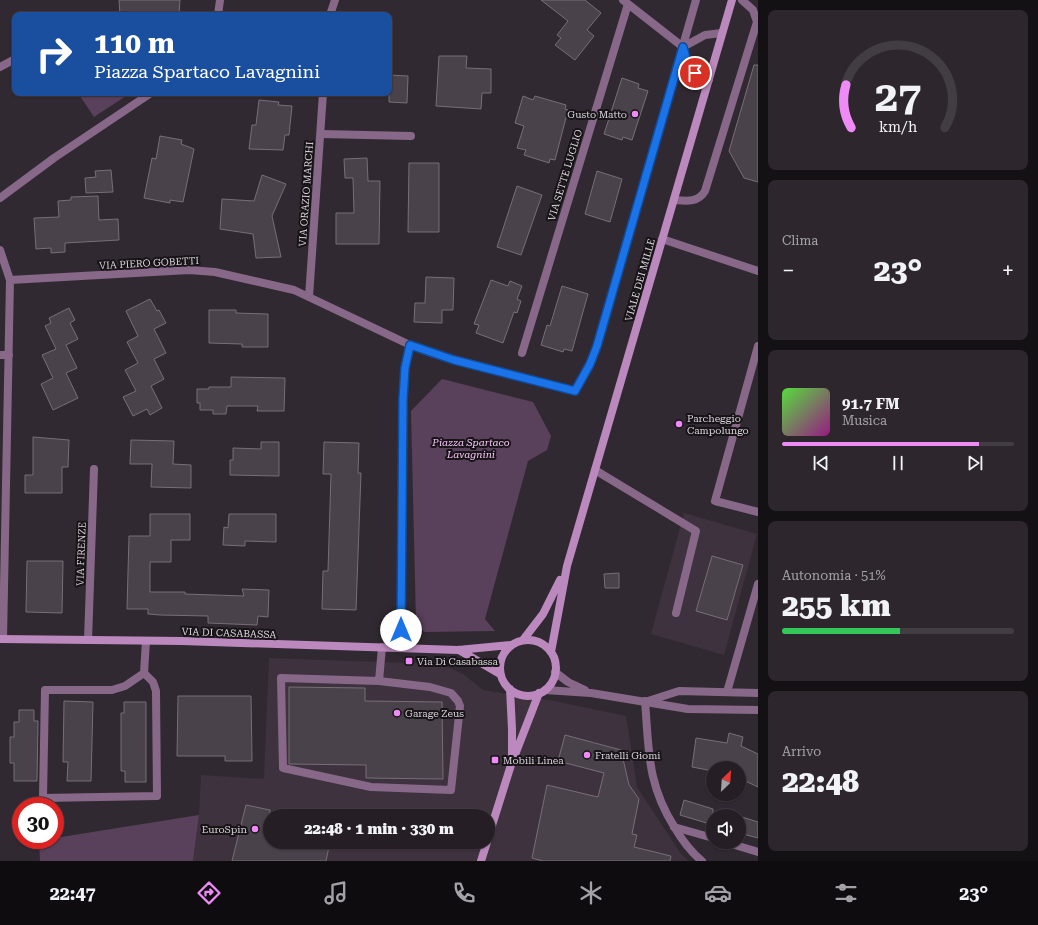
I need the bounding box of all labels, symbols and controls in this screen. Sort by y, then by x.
text: 110 m [94,27,175,60]
icon: right [28,28,80,80]
pin [678,56,712,90]
text: Piazza Spartaco Lavagnini [94,61,320,82]
icon: arrive [684,62,706,84]
text: 27 [875,72,921,121]
place label: Gusto Matto [567,109,627,120]
marker: Gusto Matto [630,109,640,119]
text: km/h [879,119,917,135]
street label: VIA SETTE LUGLIO [546,128,584,222]
street label: VIA ORAZIO MARCHI [297,141,315,247]
text: Clima [782,233,818,248]
street label: VIALE DEI MILLE [623,237,657,323]
text: 23° [874,253,922,288]
street label: VIA PIERO GOBETTI [99,255,200,271]
text: − [782,258,794,283]
text: + [1002,258,1014,283]
text: 91.7 FM [842,395,899,413]
place label: Parcheggio Campolungo [687,413,749,436]
text: Musica [842,413,887,428]
marker: Parcheggio Campolungo [674,419,684,429]
park label: Piazza Spartaco Lavagnini [431,437,510,460]
icon: previous [810,452,832,474]
icon: pause [887,452,909,474]
icon: next [964,452,986,474]
street label: VIA FIRENZE [74,522,88,586]
text: Autonomia · 51% [782,568,886,583]
text: 255 km [782,588,891,623]
position arrow [380,609,422,651]
street label: VIA DI CASABASSA [181,626,277,640]
marker: Via Di Casabassa [404,656,414,666]
place label: Via Di Casabassa [417,656,498,667]
marker: Garage Zeus [392,708,402,718]
place label: Garage Zeus [405,708,464,719]
text: Arrivo [782,744,821,759]
marker: Fratelli Giomi [582,750,592,760]
place label: Fratelli Giomi [595,750,661,761]
marker: Mobili Linea [490,755,500,765]
place label: Mobili Linea [503,755,564,766]
north arrow [706,761,746,801]
map controls [706,761,746,849]
text: 22:48 [782,764,859,799]
speed limit sign: 30 [12,797,64,849]
button: sound [706,809,746,849]
text: 22:48 · 1 min · 330 m [304,820,454,838]
place label: EuroSpin [202,824,248,835]
marker: EuroSpin [250,824,260,834]
icon: directions [195,879,223,907]
icon: music [322,879,350,907]
icon: phone [450,879,478,907]
icon: climate [577,879,605,907]
icon: car [704,879,732,907]
icon: filters [832,879,860,907]
text: 22:47 [50,883,96,904]
text: 23° [959,883,988,904]

